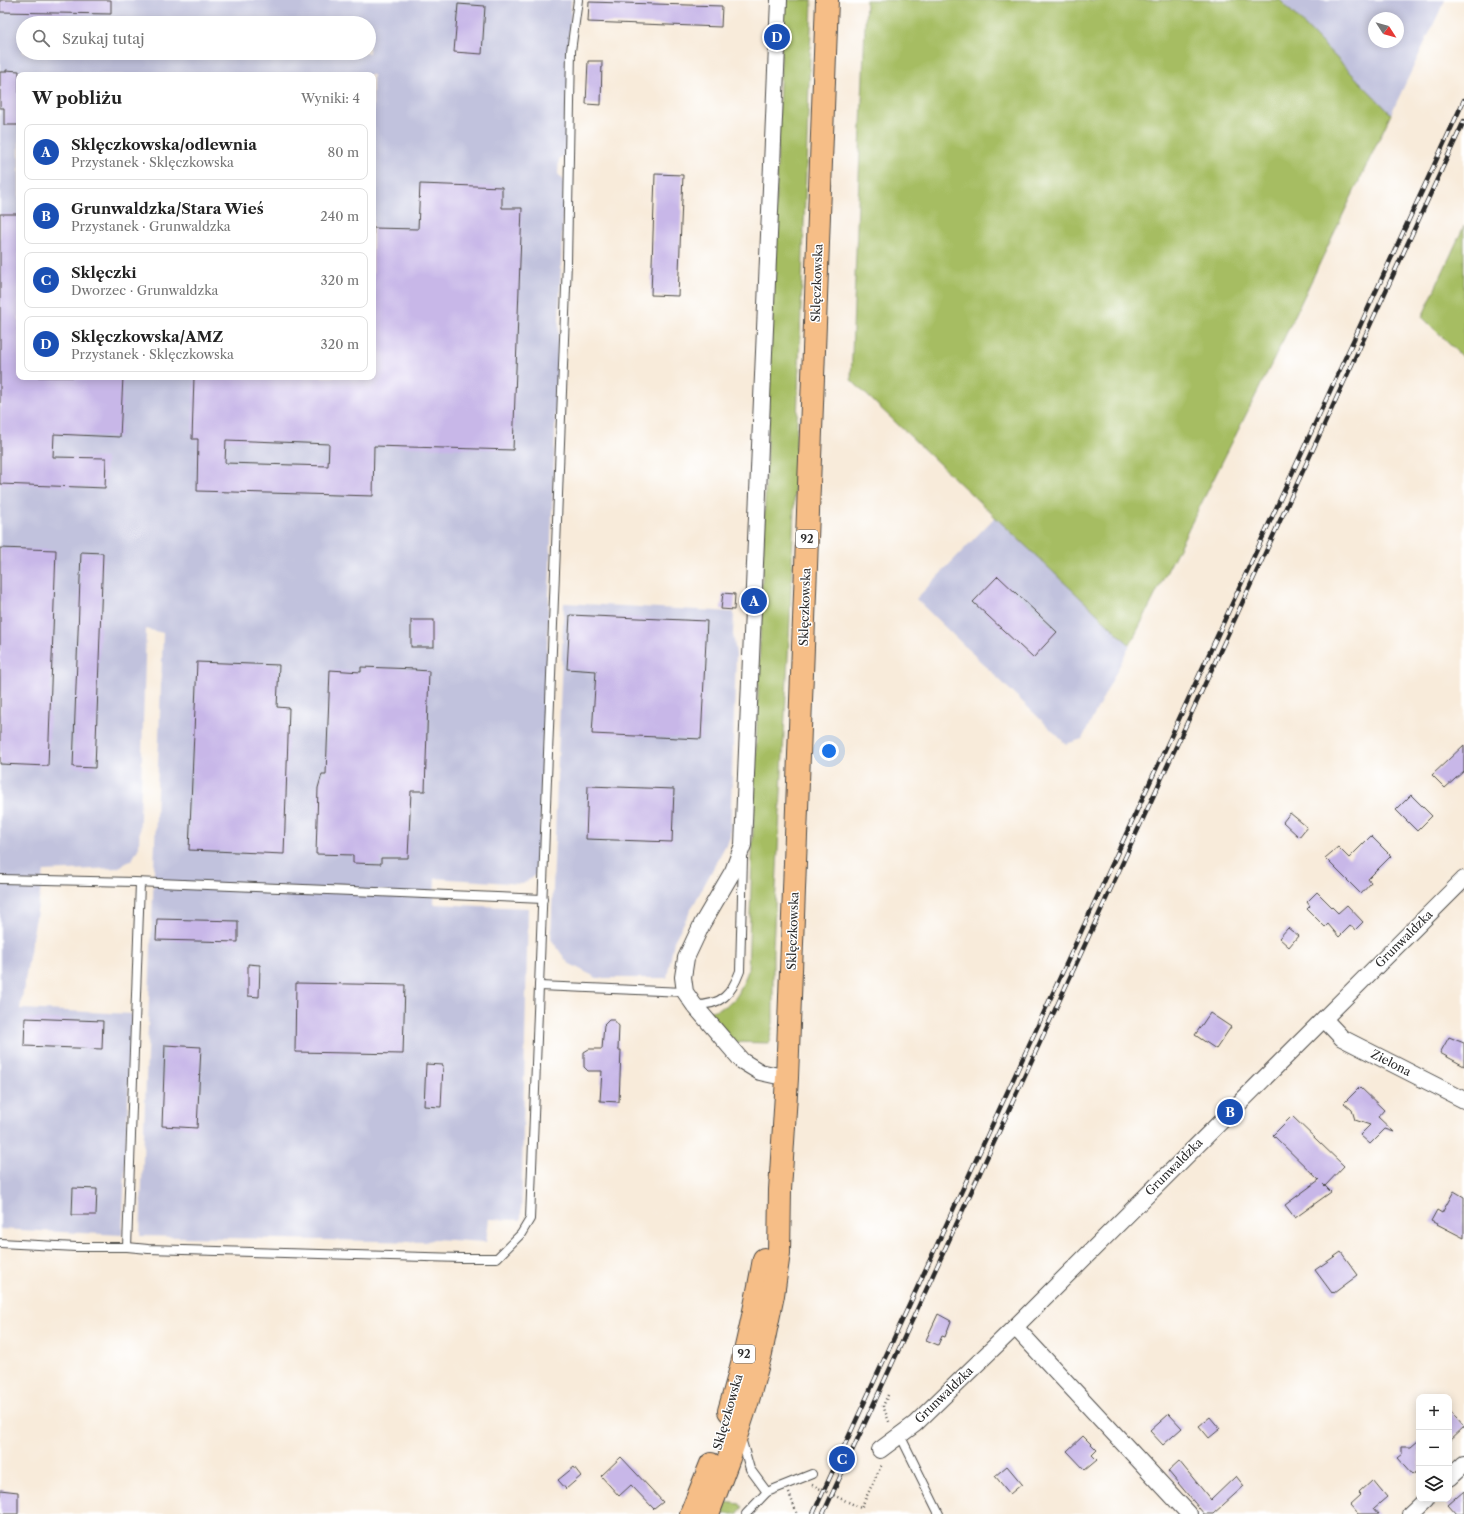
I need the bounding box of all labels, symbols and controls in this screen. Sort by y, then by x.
north arrow [1368,12,1404,48]
search box [16,16,376,60]
pin: D [764,22,790,52]
icon: search [30,27,52,49]
text: Szukaj tutaj [62,29,144,48]
text: W pobliżu [32,88,122,108]
text: Wyniki: 4 [301,90,360,106]
text: Sklęczkowska/odlewnia [71,135,257,154]
text: A [41,144,51,160]
text: 80 m [327,144,359,160]
text: Przystanek · Sklęczkowska [71,154,234,170]
text: Grunwaldzka/Stara Wieś [71,199,264,218]
text: B [41,208,51,224]
text: 240 m [320,208,359,224]
text: Przystanek · Grunwaldzka [71,218,231,234]
street label: Sklęczkowska [808,243,825,322]
text: Sklęczki [71,263,137,282]
text: C [41,272,51,288]
text: 320 m [321,272,359,288]
text: Dworzec · Grunwaldzka [71,282,218,298]
text: Sklęczkowska/AMZ [71,327,223,346]
text: D [40,336,52,352]
text: 320 m [321,336,359,352]
text: Przystanek · Sklęczkowska [71,346,234,362]
road number: 92 [796,530,818,548]
street label: Sklęczkowska [796,567,813,646]
pin: A [741,586,767,616]
your location [819,741,839,761]
street label: Sklęczkowska [784,891,801,970]
street label: Grunwaldzka [1372,906,1436,971]
street label: Zielona [1369,1046,1414,1079]
pin: B [1217,1097,1243,1127]
street label: Grunwaldzka [1142,1134,1206,1199]
road number: 92 [733,1345,755,1363]
street label: Grunwaldzka [911,1363,976,1426]
street label: Sklęczkowska [710,1372,746,1452]
map controls [1416,1394,1452,1502]
button: + [1416,1394,1452,1430]
button: − [1416,1430,1452,1466]
pin: C [829,1444,855,1474]
button: layers [1416,1466,1452,1502]

